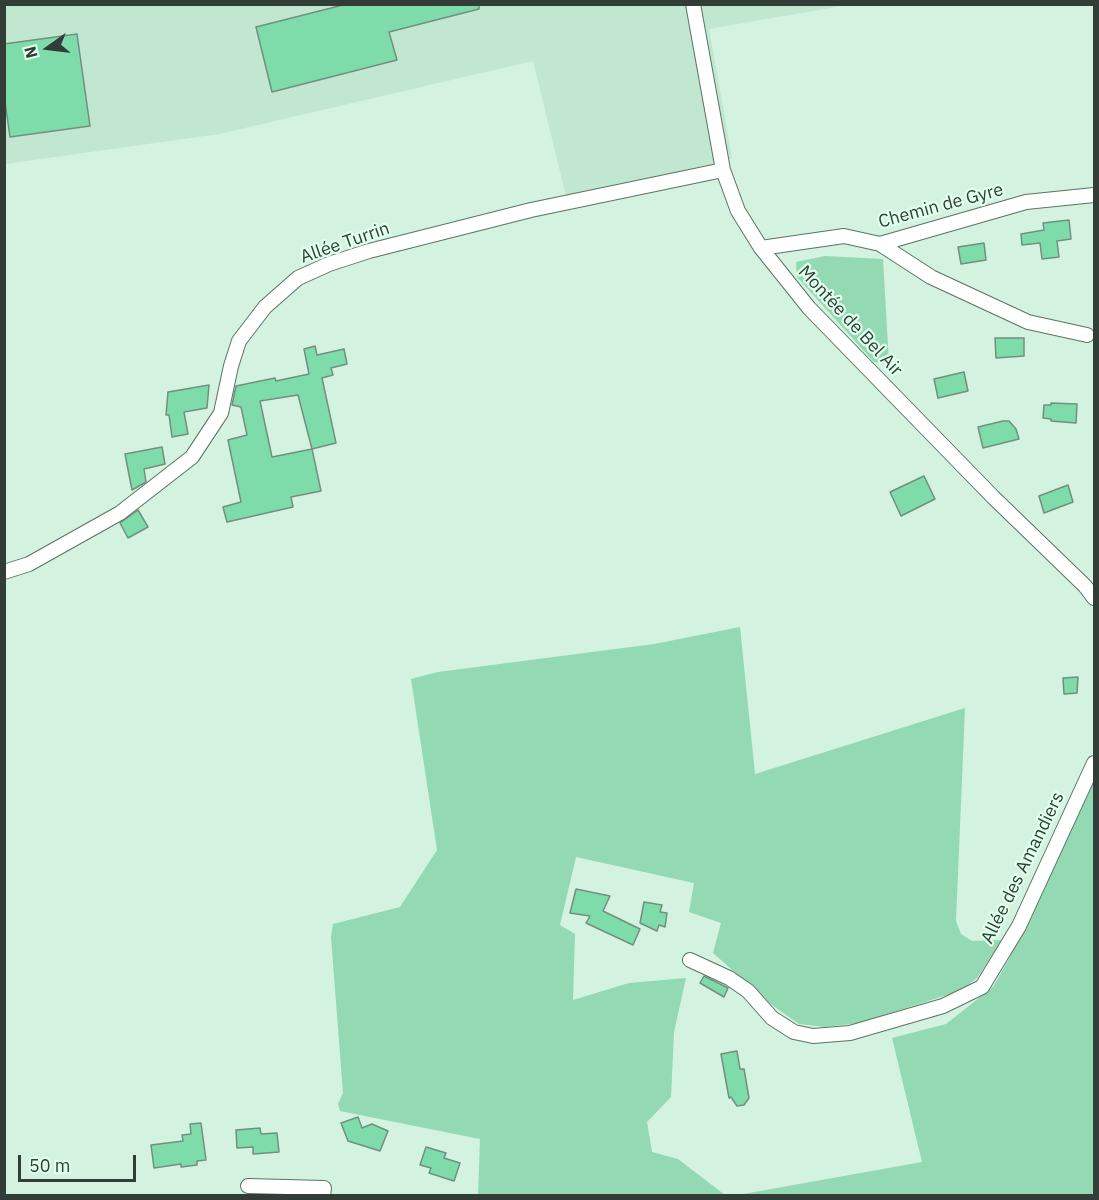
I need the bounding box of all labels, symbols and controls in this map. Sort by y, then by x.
north arrow [18,18,78,78]
text: N [19,44,42,60]
street label: Chemin de Gyre [876,179,1006,233]
street label: Allée Turrin [298,218,392,268]
street label: Montée de Bel Air [793,261,907,381]
street label: Allée des Amandiers [977,789,1069,947]
scale bar [21,1143,140,1181]
text: 50 m [29,1154,71,1177]

